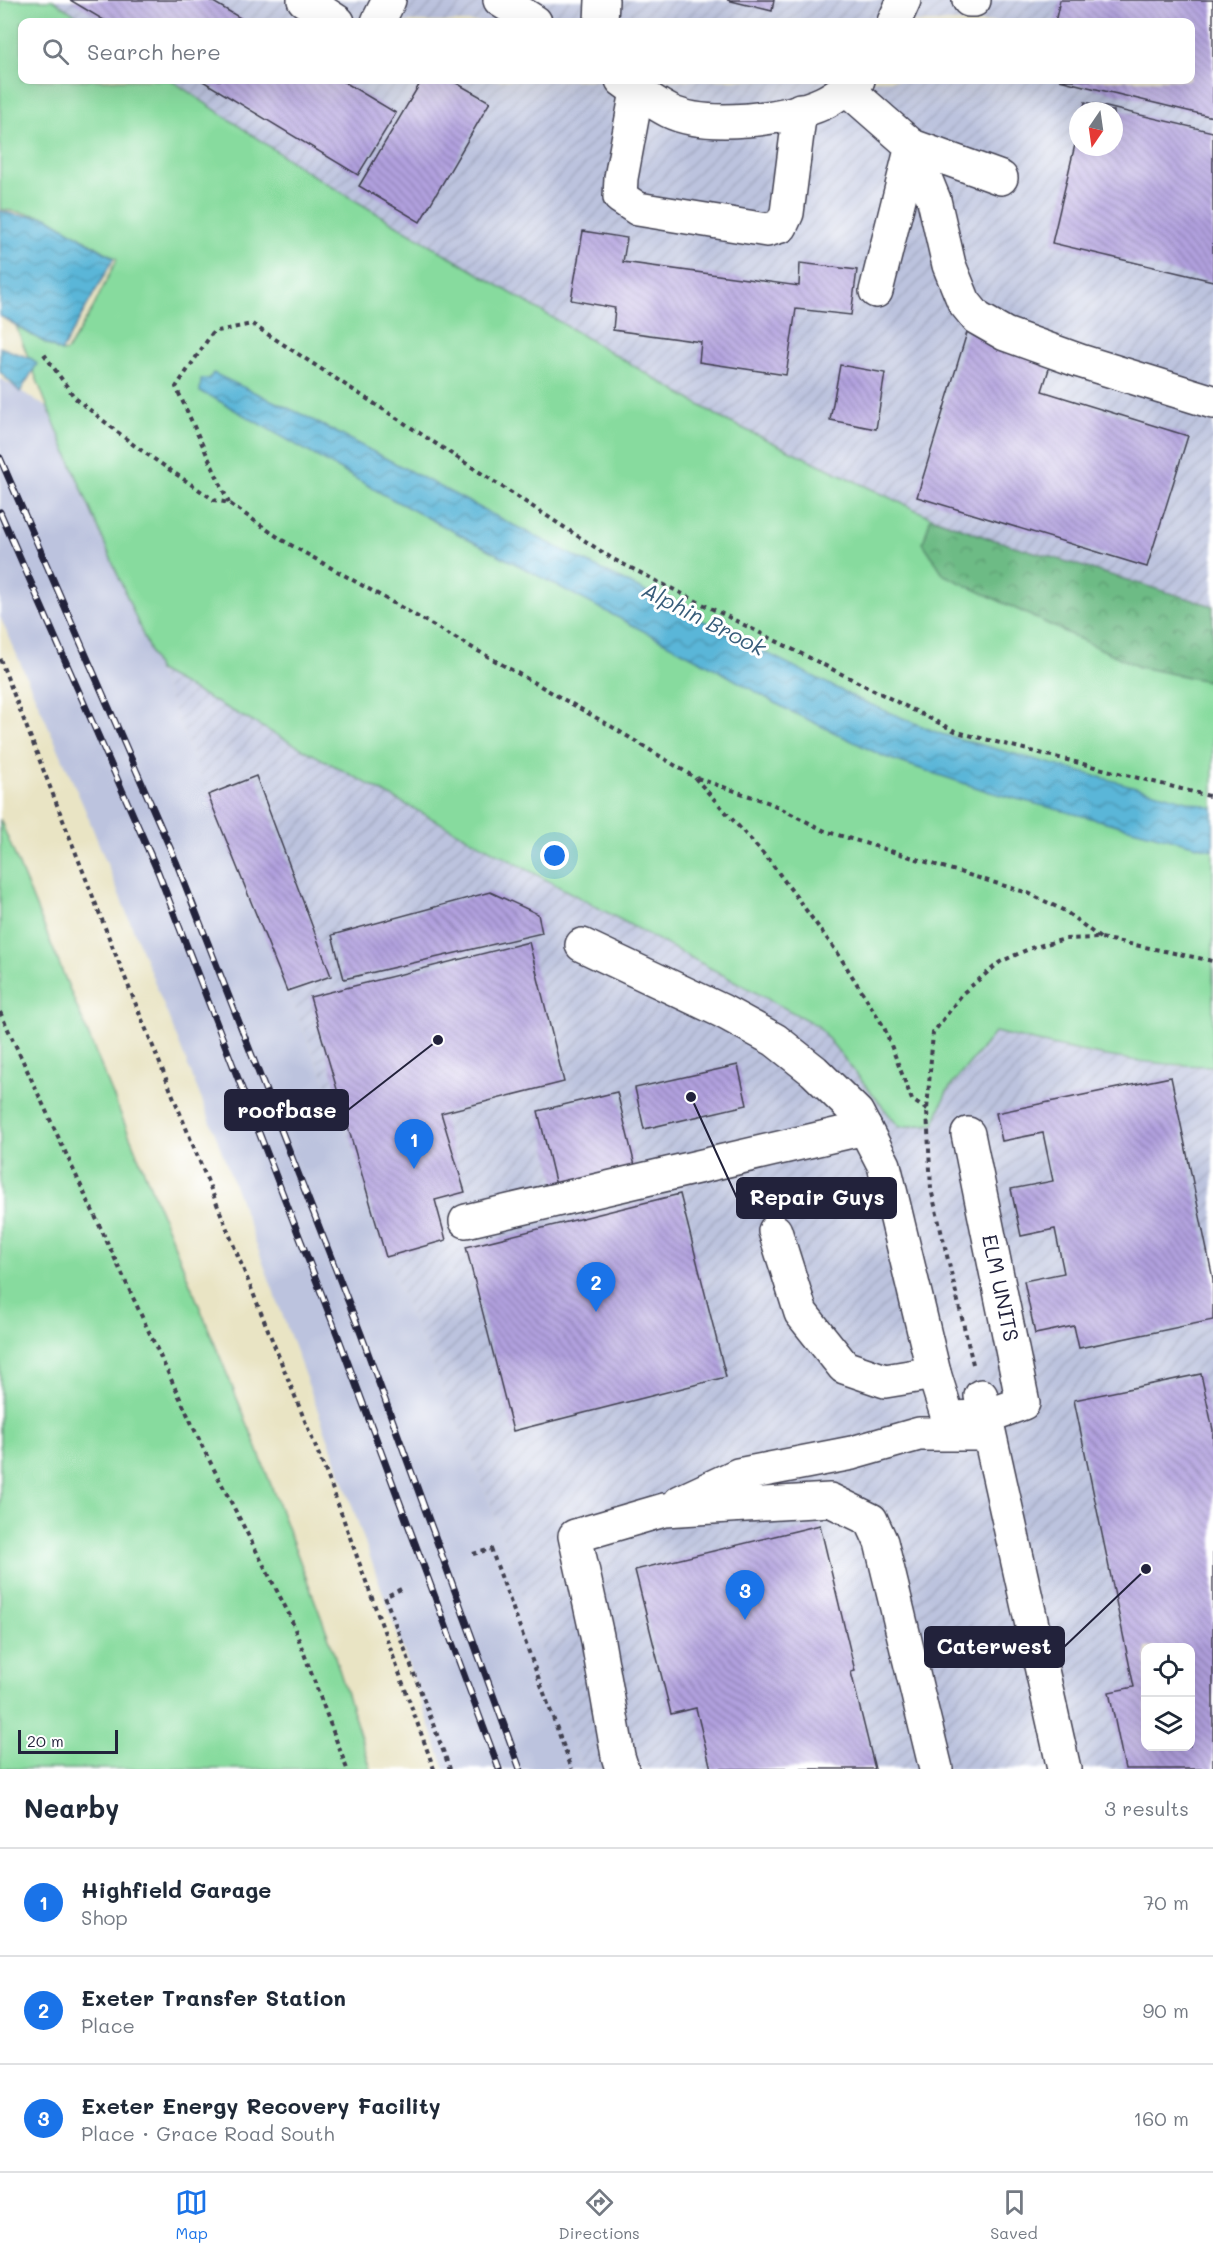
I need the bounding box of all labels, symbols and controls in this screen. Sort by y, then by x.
search box [18,18,1195,84]
icon: search [39,35,72,68]
text: Search here [87,37,221,66]
north arrow [1069,102,1123,156]
water label: Alphin Brook [637,575,772,663]
your location [540,841,569,870]
callout: roofbase [225,1090,348,1130]
text: roofbase [237,1095,337,1124]
pin: 1 [394,1120,434,1169]
callout: Repair Guys [737,1178,896,1218]
text: Repair Guys [749,1182,885,1211]
street label: ELM UNITS [977,1232,1026,1344]
pin: 2 [576,1262,616,1312]
pin: 3 [726,1570,764,1620]
callout: Caterwest [925,1627,1064,1667]
text: Caterwest [936,1631,1052,1660]
map controls [1141,1643,1195,1751]
button: locate [1141,1643,1195,1697]
button: layers [1141,1697,1195,1751]
scale bar [18,1727,118,1754]
text: 20 m [27,1730,64,1751]
text: Nearby [24,1791,119,1825]
text: 3 results [1104,1795,1189,1821]
text: Highfield Garage [81,1875,271,1904]
text: 1 [39,1889,48,1915]
text: 70 m [1143,1889,1189,1915]
text: Shop [81,1904,128,1930]
text: Exeter Transfer Station [81,1983,346,2012]
text: 2 [38,1997,49,2023]
text: 90 m [1143,1997,1189,2023]
text: Place [81,2012,135,2038]
text: Exeter Energy Recovery Facility [81,2091,441,2120]
text: 3 [38,2105,50,2131]
text: 160 m [1133,2105,1189,2131]
text: Place · Grace Road South [81,2120,335,2146]
tab: Map [175,2186,208,2243]
tab: Directions [559,2186,640,2243]
tab: Saved [990,2186,1038,2243]

